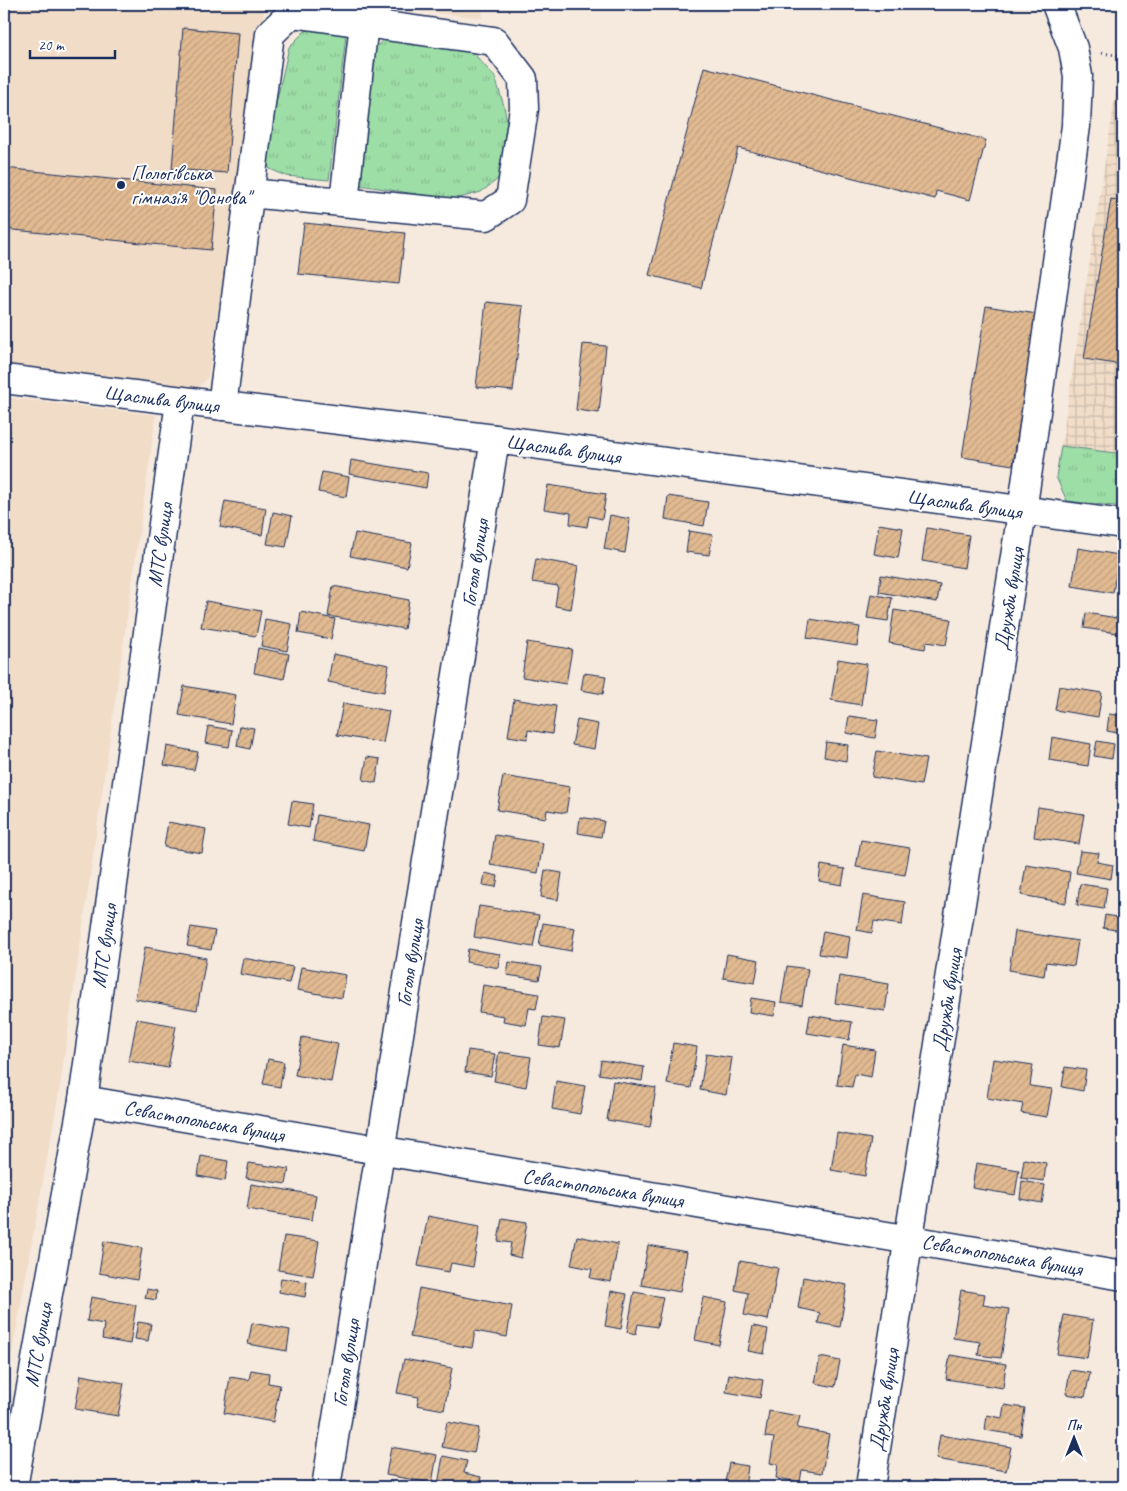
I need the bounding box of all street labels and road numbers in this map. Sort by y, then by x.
street label: Щаслива вулиця [104,379,222,419]
street label: Щаслива вулиця [505,428,624,470]
street label: Щаслива вулиця [906,483,1025,525]
street label: МТС вулиця [141,500,179,589]
street label: Гоголя вулиця [455,516,495,609]
street label: Дружби вулиця [988,544,1030,652]
street label: МТС вулиця [85,901,123,990]
street label: Гоголя вулиця [390,916,430,1009]
street label: Дружби вулиця [926,945,968,1053]
street label: Севастопольська вулиця [122,1094,288,1148]
street label: Севастопольська вулиця [521,1162,687,1214]
street label: Севастопольська вулиця [920,1228,1086,1282]
street label: МТС вулиця [18,1299,58,1389]
street label: Гоголя вулиця [326,1316,366,1409]
street label: Дружби вулиця [863,1345,905,1453]

